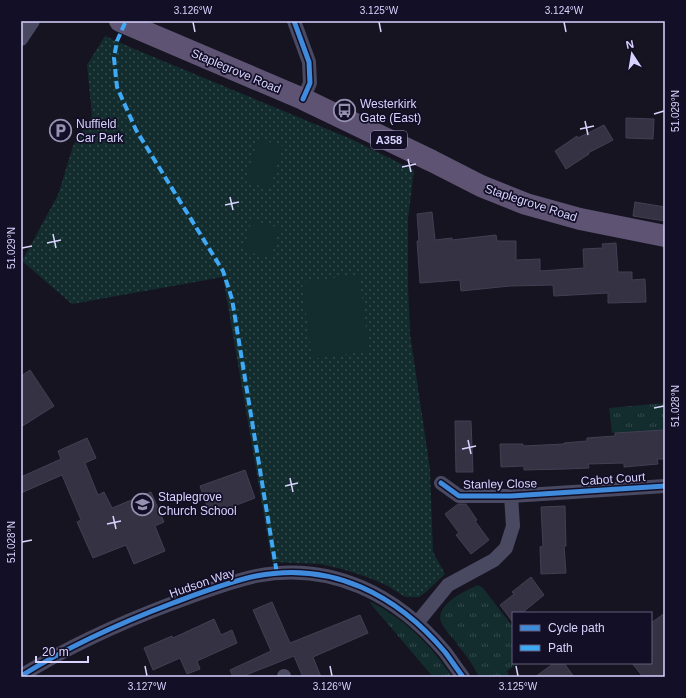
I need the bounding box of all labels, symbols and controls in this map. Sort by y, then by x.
text: 3.126°W [174,5,213,16]
text: 3.125°W [360,5,399,16]
text: 3.124°W [545,5,584,16]
north arrow [612,34,652,74]
text: N [625,38,635,51]
street label: Staplegrove Road [189,46,283,96]
text: 51.029°N [670,90,681,132]
place label: Westerkirk Gate (East) [360,97,421,125]
bus stop icon: Westerkirk Gate (East) [331,98,357,124]
place label: Nuffield Car Park [76,117,124,145]
parking icon: Nuffield Car Park [47,118,73,144]
road number: A358 [371,131,407,149]
street label: Staplegrove Road [483,181,579,225]
text: 51.029°N [6,227,17,269]
text: 51.028°N [670,385,681,427]
street label: Cabot Court [580,470,646,488]
street label: Stanley Close [463,476,537,492]
place label: Staplegrove Church School [158,490,237,518]
school or university icon: Staplegrove Church School [129,491,155,517]
text: 51.028°N [6,521,17,563]
street label: Hudson Way [167,565,237,601]
legend [512,612,652,664]
text: Cycle path [548,621,605,635]
scale bar [36,638,88,664]
text: Path [548,641,573,655]
text: 20 m [42,645,69,659]
text: 3.127°W [128,681,167,692]
text: 3.126°W [313,681,352,692]
text: 3.125°W [499,681,538,692]

